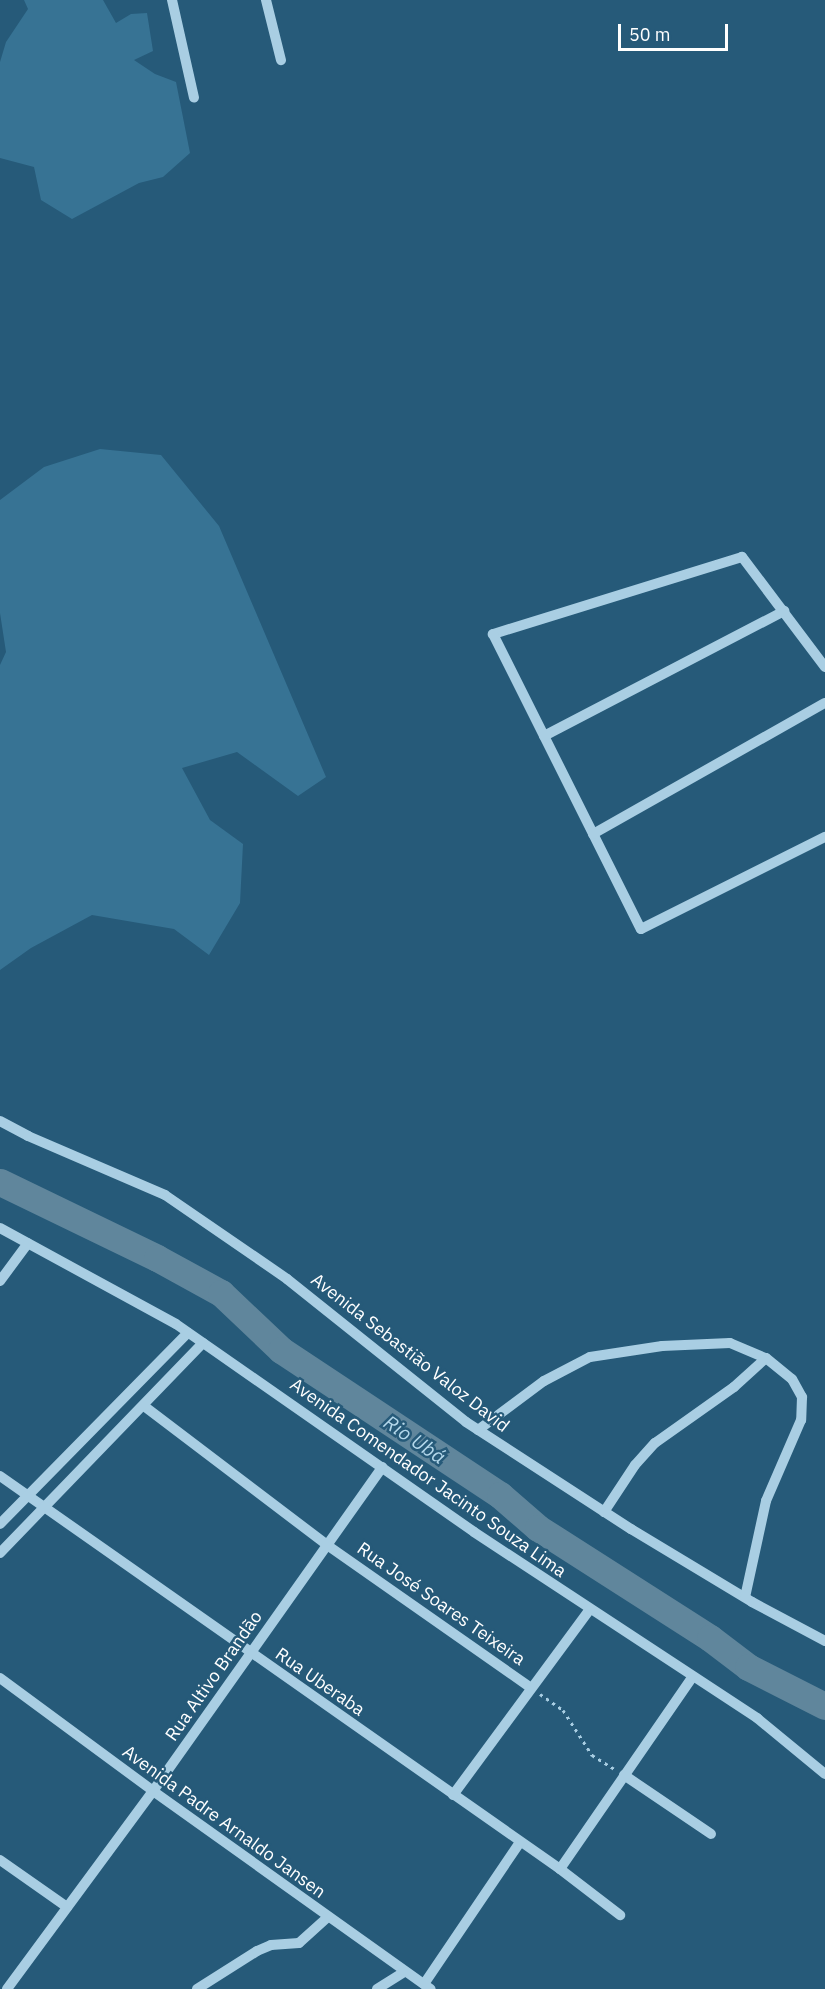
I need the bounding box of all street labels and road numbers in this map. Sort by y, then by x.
street label: Avenida Sebastião Valoz David [307,1269,513,1437]
street label: Avenida Comendador Jacinto Souza Lima [286,1374,570,1582]
street label: Rua José Soares Teixeira [353,1538,529,1670]
street label: Rua Altivo Brandão [161,1607,267,1745]
street label: Rua Uberaba [271,1643,369,1721]
street label: Avenida Padre Arnaldo Jansen [118,1741,330,1903]

